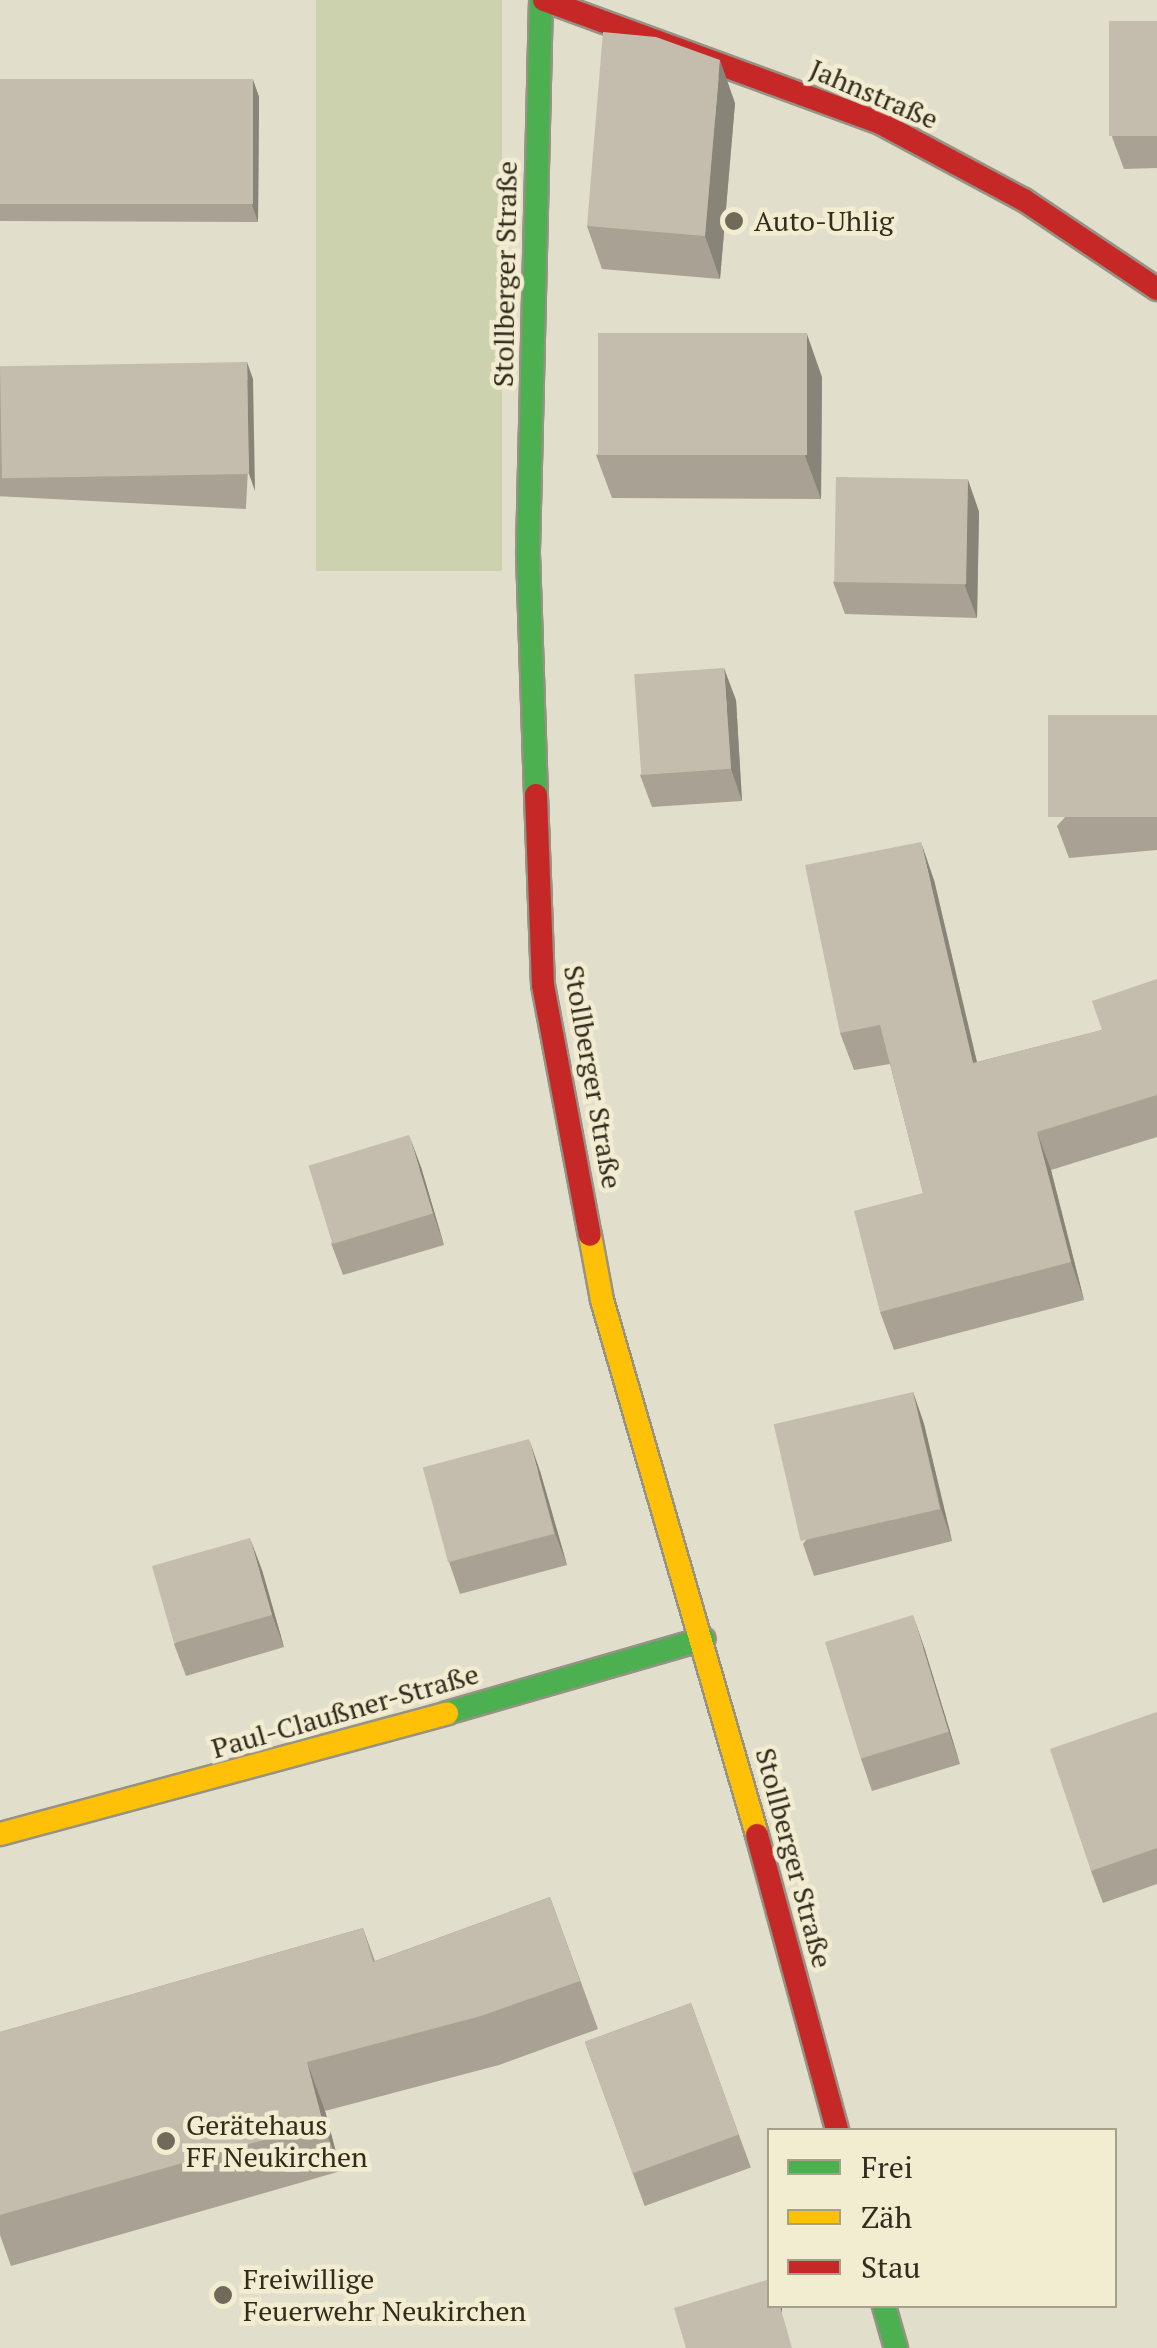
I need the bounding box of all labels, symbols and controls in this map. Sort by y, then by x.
street label: Jahnstraße [805,52,943,136]
street label: Stollberger Straße [486,161,524,387]
place label: Auto-Uhlig [754,204,894,238]
marker: Auto-Uhlig [723,210,745,232]
street label: Stollberger Straße [557,963,629,1191]
street label: Paul-Claußner-Straße [208,1657,482,1765]
street label: Stollberger Straße [748,1744,840,1972]
place label: Gerätehaus FF Neukirchen [186,2108,368,2174]
legend [767,2128,1117,2308]
marker: Gerätehaus FF Neukirchen [155,2130,177,2152]
text: Frei [861,2147,913,2187]
text: Zäh [861,2197,912,2237]
text: Stau [861,2247,921,2287]
place label: Freiwillige Feuerwehr Neukirchen [243,2262,526,2328]
marker: Freiwillige Feuerwehr Neukirchen [212,2284,234,2306]

